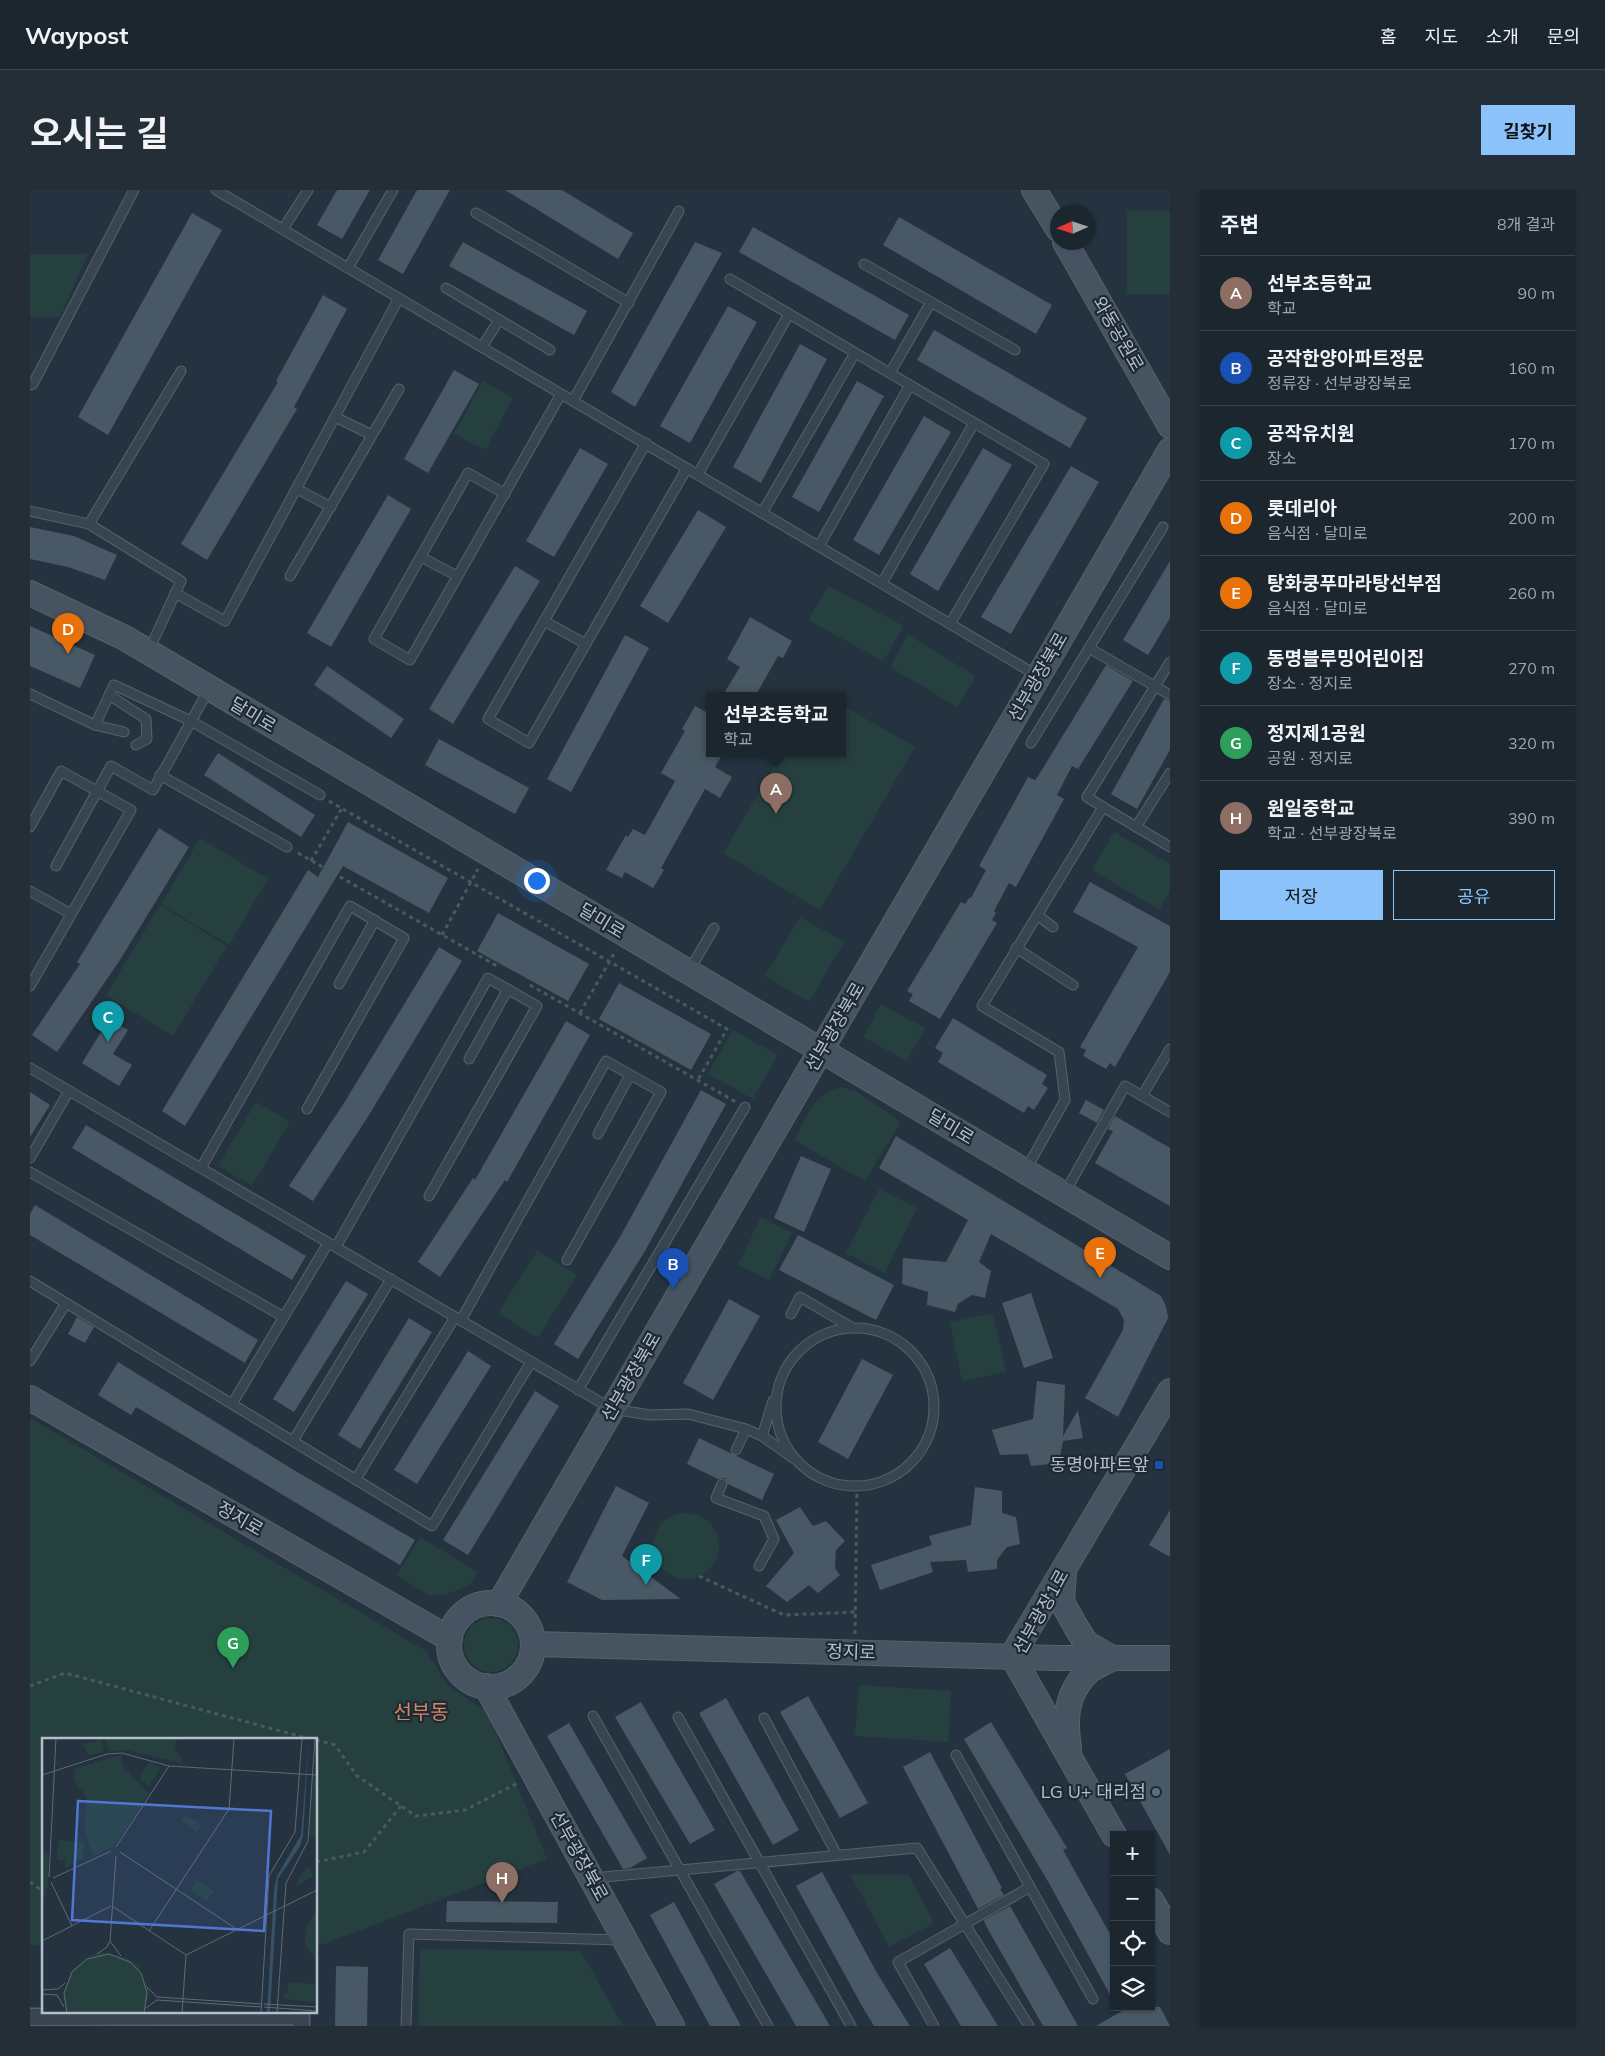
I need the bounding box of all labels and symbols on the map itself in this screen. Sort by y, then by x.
north arrow [1050,205,1095,250]
street label: 와동공원로 [1088,292,1149,375]
pin: D [52,613,84,654]
street label: 선부광장북로 [1003,628,1072,726]
street label: 달미로 [226,692,280,737]
pin: A [760,773,792,814]
your location [524,868,550,894]
street label: 달미로 [575,898,629,943]
street label: 선부광장북로 [800,978,869,1076]
pin: C [92,1001,124,1042]
street label: 달미로 [924,1104,978,1149]
pin: E [1084,1237,1116,1278]
pin: B [657,1248,689,1289]
street label: 선부광장북로 [596,1328,665,1426]
place label: 동명아파트앞 [1050,1453,1149,1476]
marker: 동명아파트앞 [1153,1459,1165,1471]
street label: 정지로 [213,1496,268,1541]
pin: F [630,1544,662,1585]
street label: 선부광장1로 [1008,1565,1073,1658]
pin: G [217,1627,249,1668]
street label: 정지로 [826,1639,876,1664]
district label: 선부동 [393,1699,449,1724]
inset map [42,1738,318,2014]
place label: LG U+ 대리점 [1041,1780,1146,1803]
marker: LG U+ 대리점 [1150,1786,1162,1798]
street label: 선부광장북로 [545,1807,614,1905]
pin: H [486,1862,518,1903]

